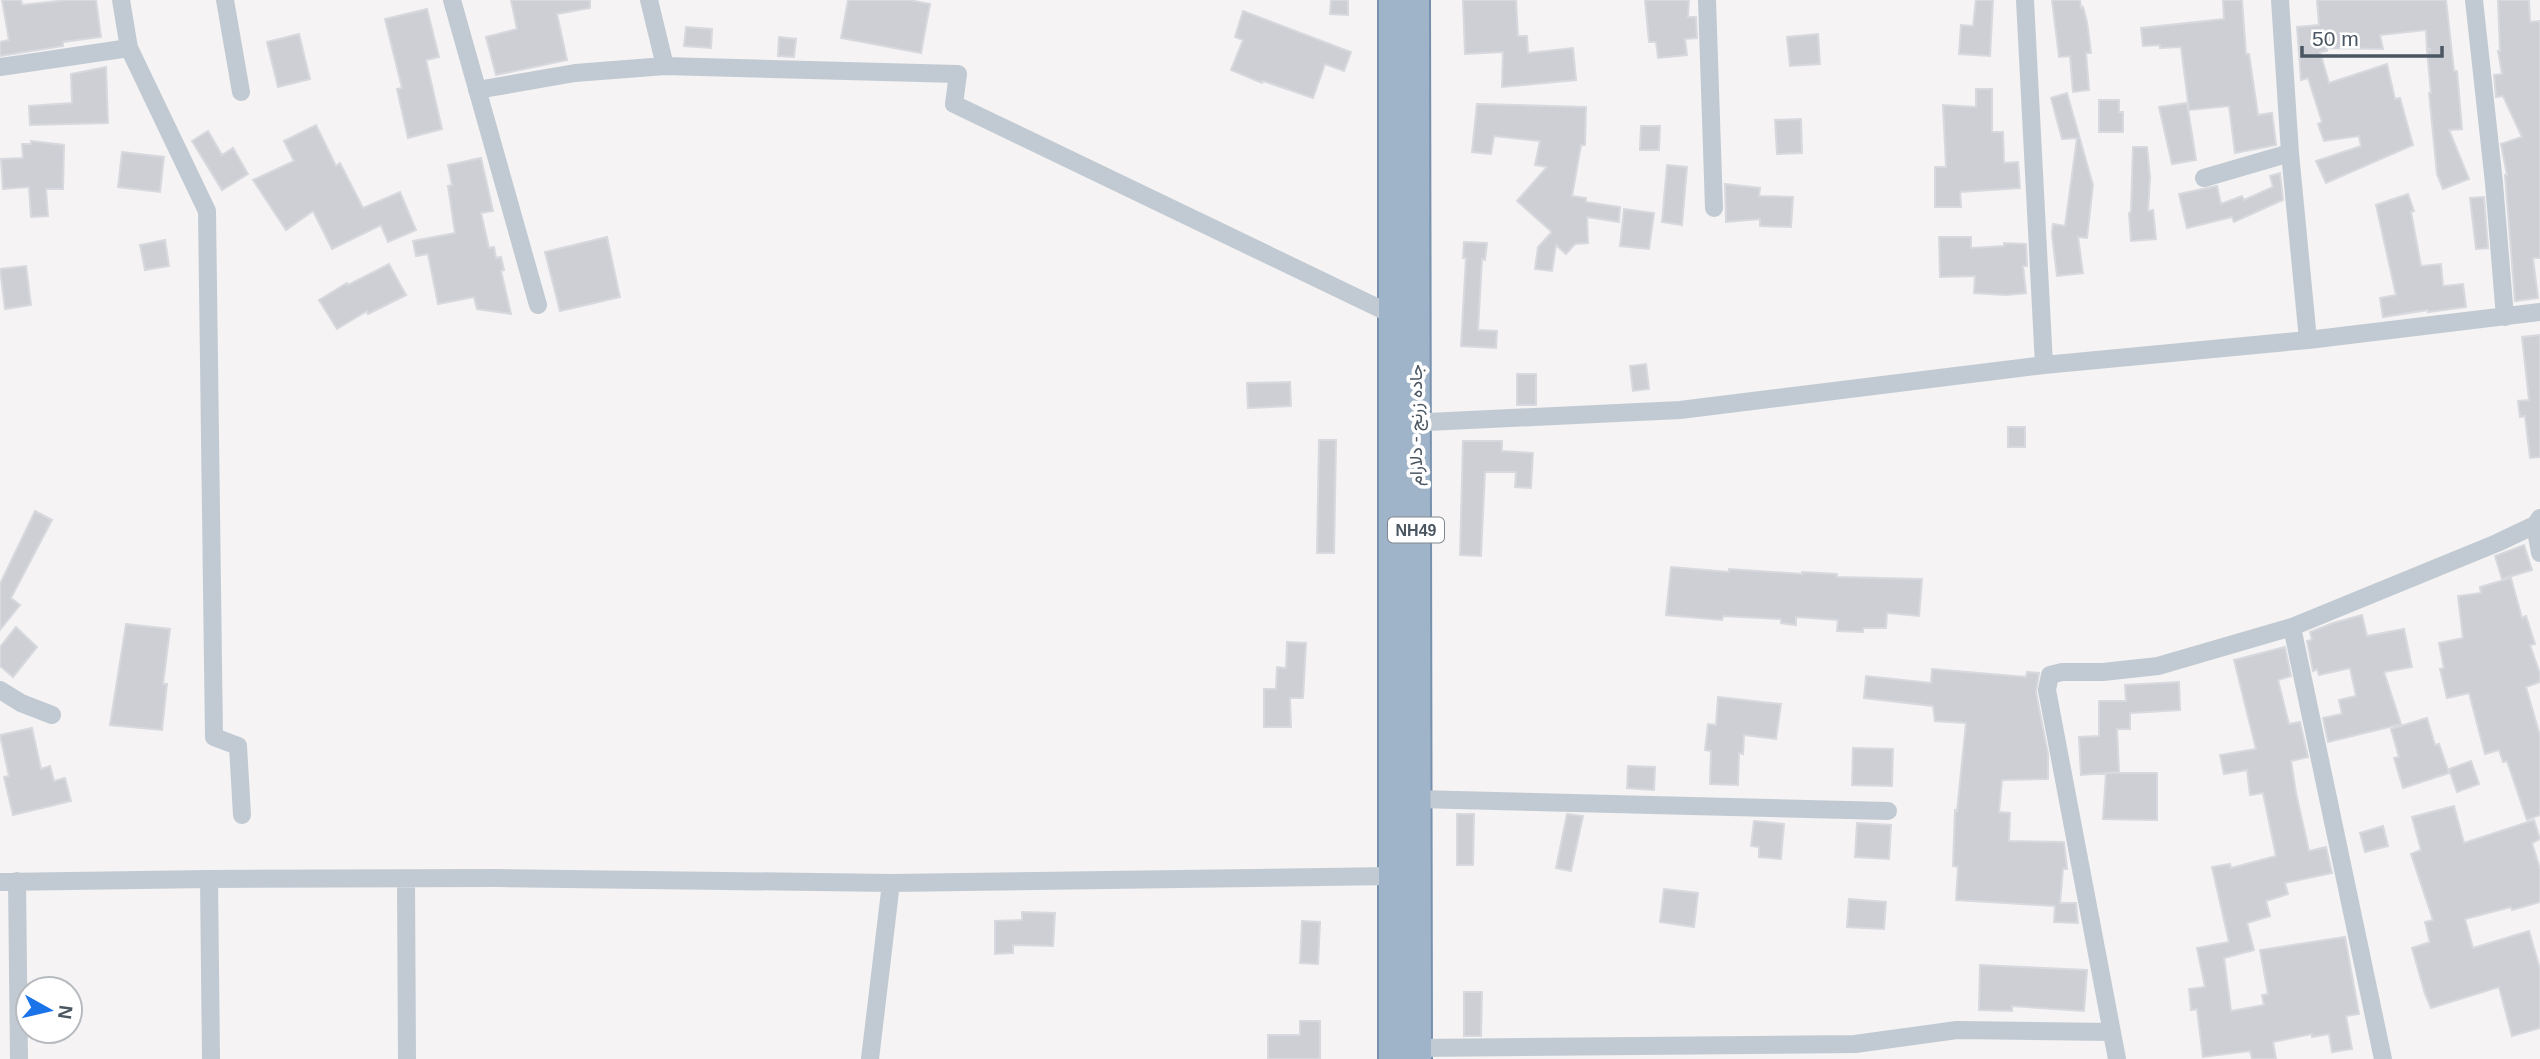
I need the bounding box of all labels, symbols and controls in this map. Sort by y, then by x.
scale bar [2302,14,2442,58]
text: 50 m [2312,27,2359,50]
street label: جاده زرنج - دلارام [1406,364,1428,486]
road number: NH49 [1388,517,1444,542]
north arrow [14,975,84,1045]
text: N [54,1004,77,1021]

